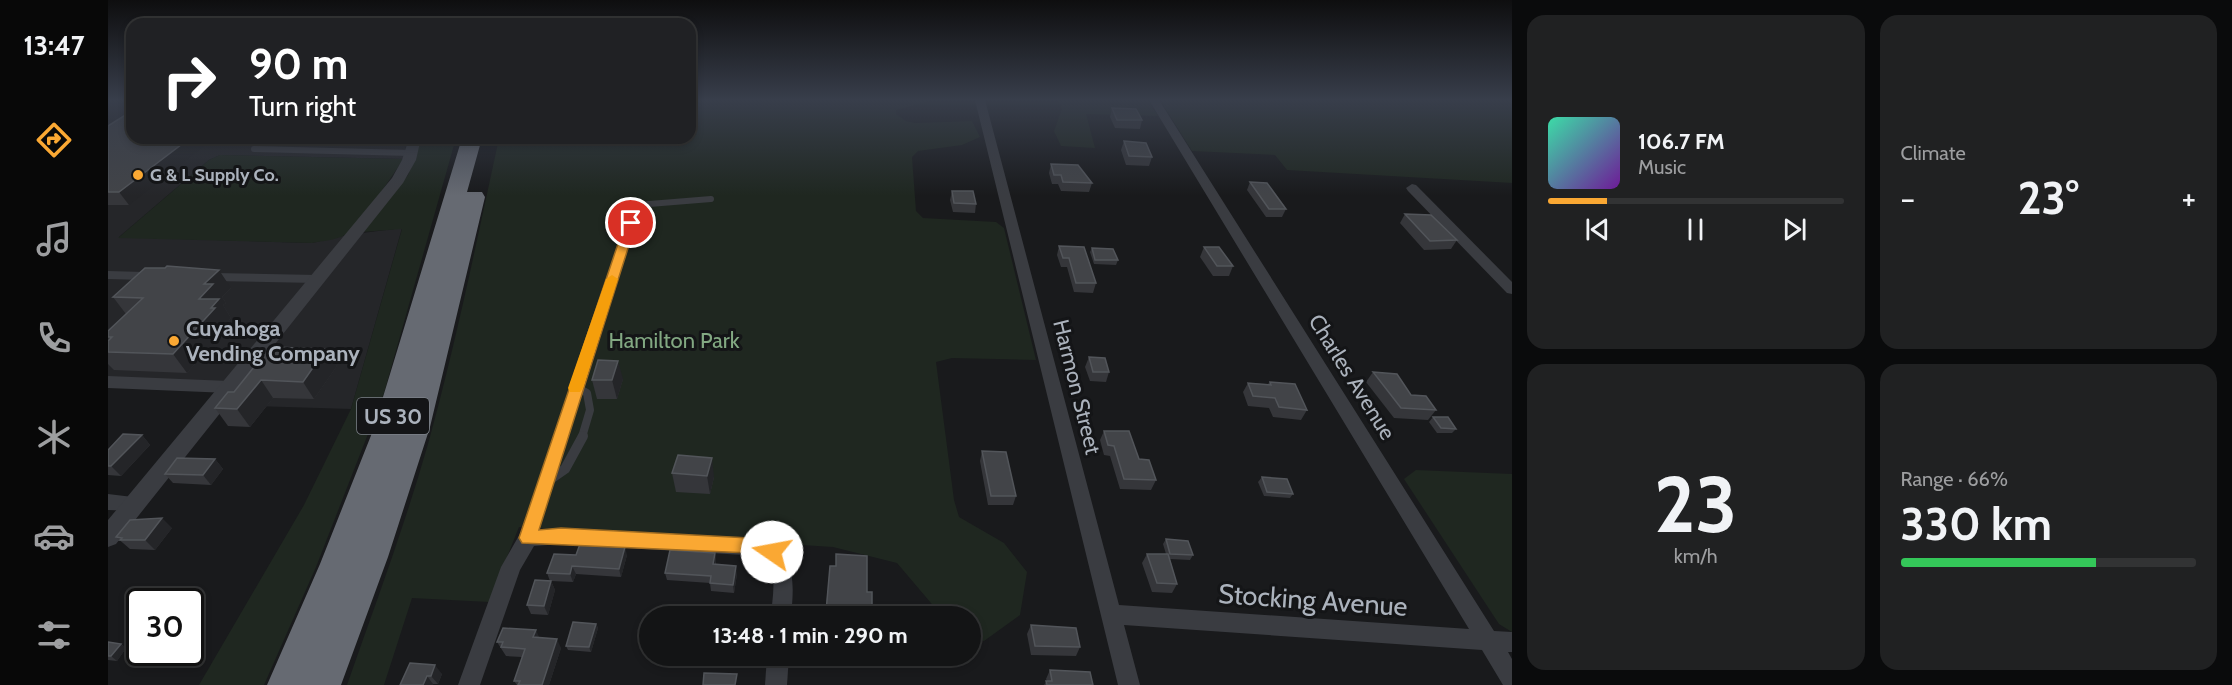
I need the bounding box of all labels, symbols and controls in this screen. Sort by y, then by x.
text: 13:47 [23,29,85,62]
text: 90 m [249,38,348,90]
icon: right [150,42,228,120]
text: Turn right [249,90,356,123]
icon: directions [33,119,75,161]
text: 106.7 FM [1638,128,1725,155]
text: Climate [1901,141,1966,165]
text: Music [1638,155,1686,179]
place label: G & L Supply Co. [150,164,279,186]
marker: G & L Supply Co. [131,168,145,182]
text: 23° [2018,171,2079,225]
text: − [1901,178,1915,218]
text: + [2181,178,2196,218]
pin [605,197,656,248]
icon: arrive [614,206,647,239]
icon: previous [1581,213,1614,246]
icon: pause [1679,213,1712,246]
icon: next [1778,213,1811,246]
icon: music [33,218,75,260]
street label: Charles Avenue [1303,309,1401,445]
place label: Cuyahoga Vending Company [186,315,360,367]
icon: phone [33,317,75,359]
street label: Harmon Street [1047,317,1107,458]
park label: Hamilton Park [608,327,740,354]
marker: Cuyahoga Vending Company [167,334,181,348]
road number: US 30 [357,398,429,434]
icon: climate [33,416,75,458]
text: 23 [1654,457,1737,552]
text: Range · 66% [1901,467,2008,491]
text: 330 km [1901,497,2052,551]
icon: car [33,515,75,557]
position arrow [740,520,804,584]
text: km/h [1674,544,1718,568]
street label: Stocking Avenue [1217,577,1409,623]
speed limit sign: 30 [126,588,204,666]
icon: filters [33,614,75,656]
text: 13:48 · 1 min · 290 m [712,622,908,649]

